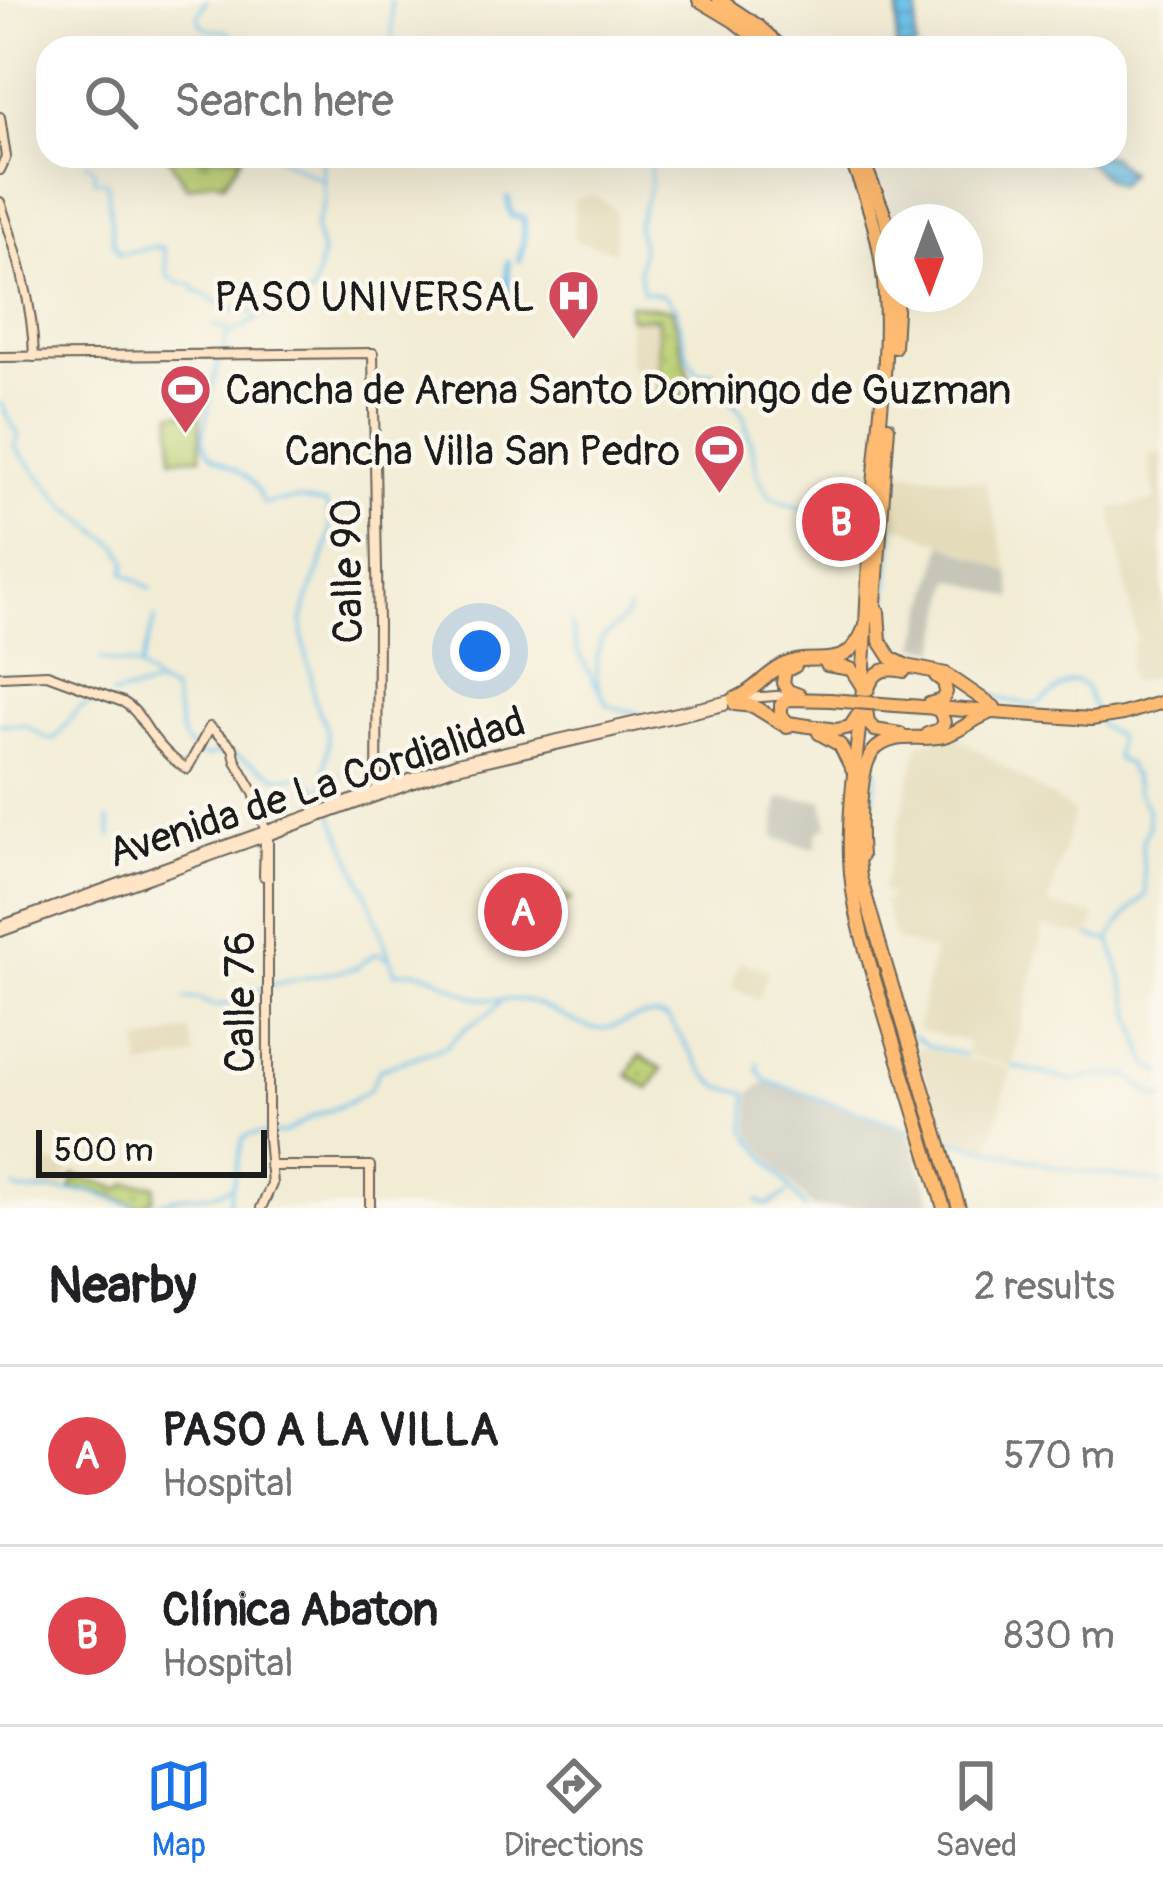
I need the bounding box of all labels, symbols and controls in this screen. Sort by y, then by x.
search box [36,36,1127,168]
icon: search [78,69,144,135]
text: Search here [174,74,394,130]
north arrow [875,204,983,312]
hospital icon: PASO UNIVERSAL [546,268,602,342]
place label: PASO UNIVERSAL [214,272,535,324]
sports icon: Cancha de Arena Santo Domingo de Guzman [158,361,214,435]
place label: Cancha de Arena Santo Domingo de Guzman [225,365,1011,417]
sports icon: Cancha Villa San Pedro [691,422,747,496]
place label: Cancha Villa San Pedro [284,426,680,478]
pin: B [802,477,880,567]
street label: Calle 90 [321,498,375,644]
your location [450,621,510,681]
street label: Avenida de La Cordialidad [101,696,532,880]
pin: A [484,867,562,957]
street label: Calle 76 [215,931,267,1073]
scale bar [36,1124,267,1177]
text: 500 m [54,1130,153,1171]
text: Nearby [48,1254,196,1318]
text: 2 results [974,1262,1115,1311]
text: PASO A LA VILLA [162,1403,499,1459]
text: A [74,1431,100,1480]
text: 570 m [1003,1431,1115,1480]
text: Hospital [162,1459,294,1508]
text: Clínica Abaton [162,1583,438,1639]
text: B [76,1611,98,1660]
text: 830 m [1004,1611,1115,1660]
text: Hospital [162,1639,294,1688]
tab: Map [146,1753,212,1866]
tab: Directions [504,1753,644,1866]
tab: Saved [935,1753,1017,1866]

